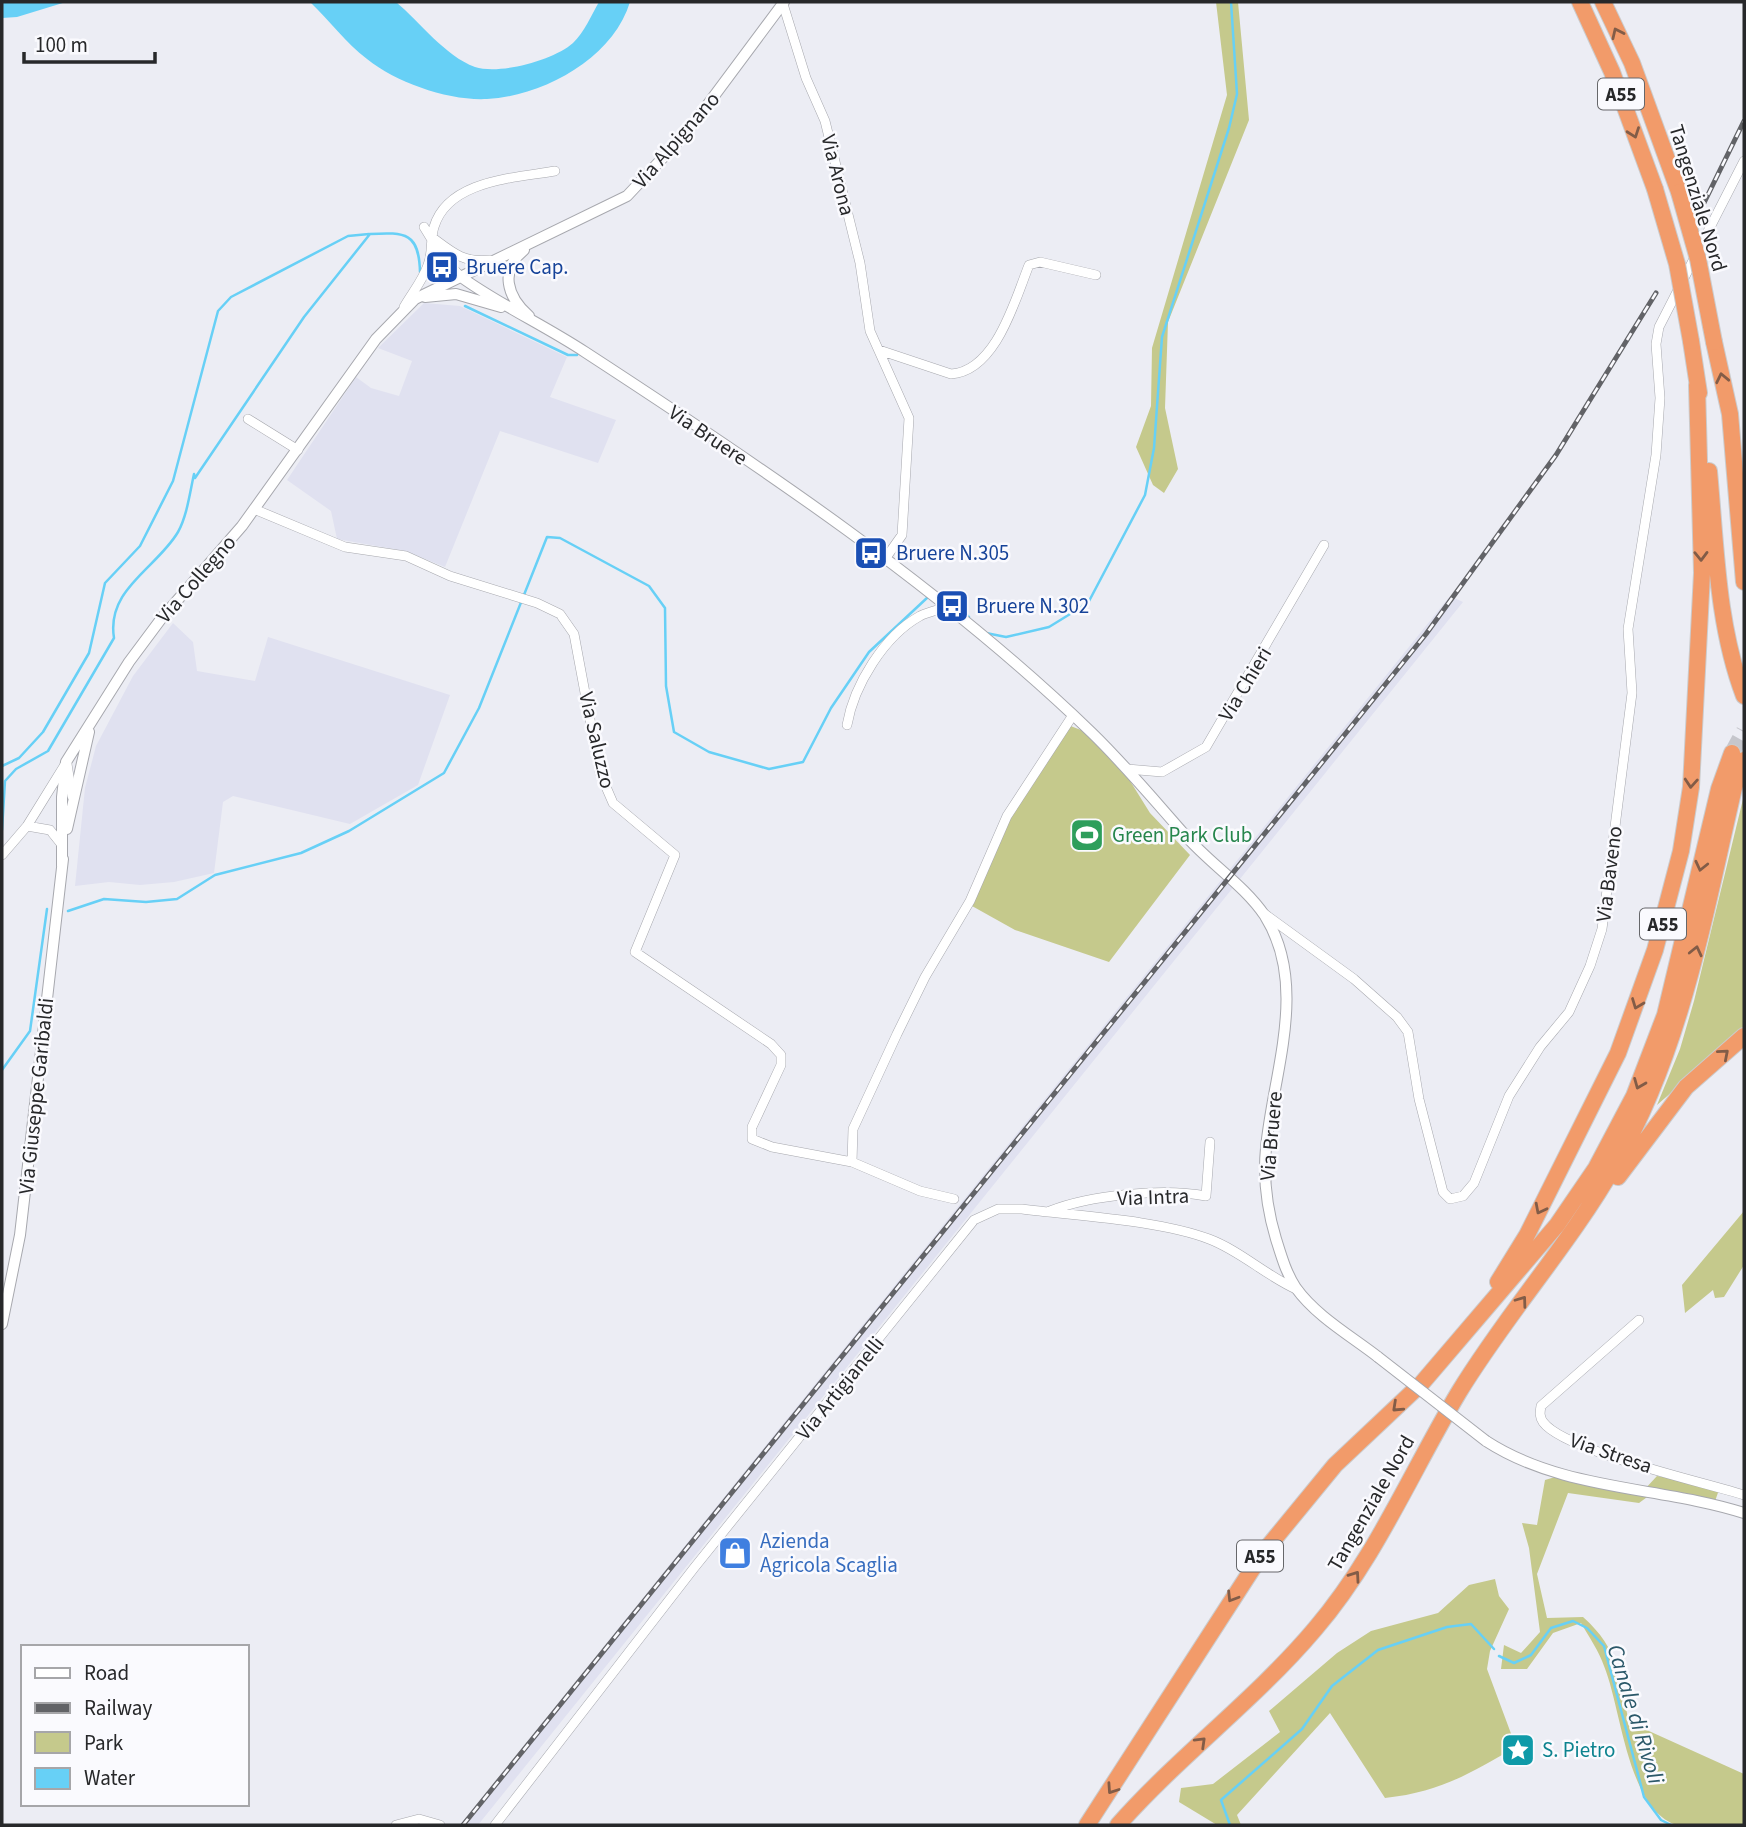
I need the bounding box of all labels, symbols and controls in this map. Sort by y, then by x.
scale bar [24,21,156,65]
one-way arrow [1612,27,1626,40]
text: 100 m [35,30,88,60]
road number: A55 [1598,78,1644,110]
street label: Via Alpignano [625,85,727,195]
street label: Tangenziale Nord [1661,121,1735,275]
one-way arrow [1626,126,1640,138]
street label: Via Arona [813,131,863,219]
bus stop icon: Bruere Cap. [423,248,461,286]
place label: Bruere Cap. [466,252,568,282]
one-way arrow [1715,372,1730,384]
street label: Via Bruere [662,397,754,473]
street label: Via Collegno [149,528,243,630]
bus stop icon: Bruere N.305 [852,534,890,572]
place label: Bruere N.305 [896,538,1009,568]
one-way arrow [1694,551,1709,562]
bus stop icon: Bruere N.302 [933,587,971,625]
place label: Bruere N.302 [976,591,1089,621]
street label: Via Chieri [1211,641,1279,727]
street label: Via Saluzzo [571,689,623,791]
one-way arrow [1684,778,1699,789]
sports icon: Green Park Club [1068,816,1106,854]
place label: Green Park Club [1112,820,1252,850]
street label: Via Baveno [1588,824,1630,924]
one-way arrow [1695,859,1710,871]
road number: A55 [1640,908,1686,940]
one-way arrow [1687,945,1702,957]
street label: Via Giuseppe Garibaldi [11,996,61,1196]
one-way arrow [1632,997,1646,1009]
one-way arrow [1716,1049,1729,1062]
one-way arrow [1634,1077,1648,1089]
street label: Via Bruere [1252,1090,1290,1182]
street label: Via Intra [1116,1181,1190,1213]
one-way arrow [1534,1202,1548,1214]
one-way arrow [1514,1296,1526,1308]
street label: Via Artigianelli [789,1330,891,1446]
one-way arrow [1392,1399,1405,1411]
street label: Via Stresa [1566,1425,1656,1481]
street label: Tangenziale Nord [1320,1430,1422,1576]
place label: Azienda Agricola Scaglia [760,1526,898,1580]
shop icon: Azienda Agricola Scaglia [716,1534,754,1572]
road number: A55 [1237,1540,1283,1572]
one-way arrow [1347,1571,1359,1584]
one-way arrow [1228,1589,1241,1602]
water label: Canale di Rivoli [1599,1640,1673,1789]
legend [21,1645,248,1806]
text: Road [84,1658,129,1688]
text: Railway [84,1693,152,1723]
text: Park [84,1728,124,1758]
place icon: S. Pietro [1499,1731,1537,1769]
place label: S. Pietro [1542,1735,1615,1765]
one-way arrow [1192,1737,1205,1750]
text: Water [84,1763,136,1793]
one-way arrow [1107,1782,1120,1795]

